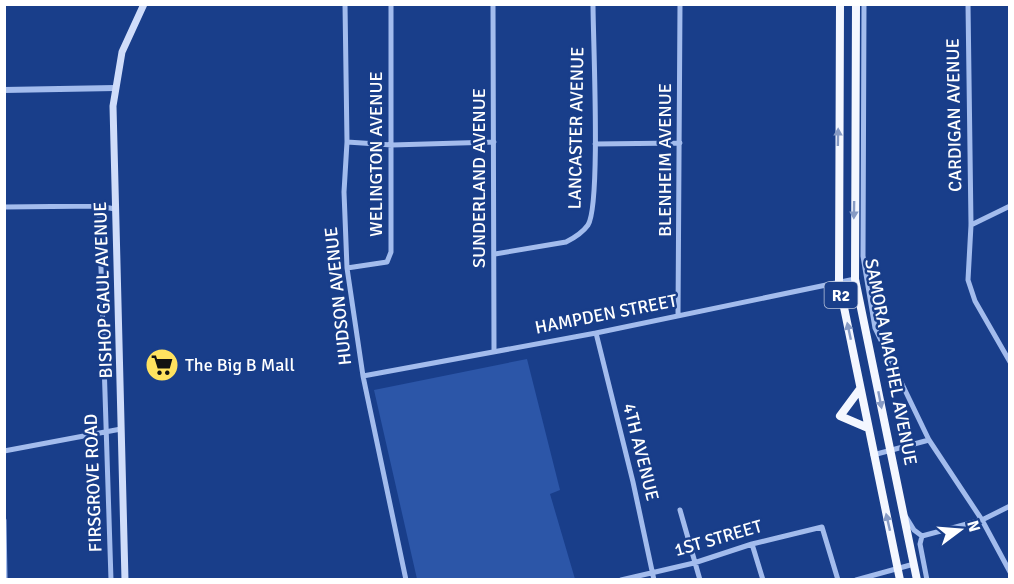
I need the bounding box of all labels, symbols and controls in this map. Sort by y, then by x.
street label: CARDIGAN AVENUE [942,38,966,192]
street label: LANCASTER AVENUE [564,46,588,210]
street label: WELINGTON AVENUE [365,71,387,237]
street label: BLENHEIM AVENUE [654,83,676,237]
street label: SUNDERLAND AVENUE [468,88,490,268]
one-way arrow [833,128,843,147]
one-way arrow [849,200,859,219]
street label: BISHOP GAUL AVENUE [89,201,117,379]
street label: HUDSON AVENUE [320,226,356,366]
street label: SAMORA MACHEL AVENUE [860,257,922,467]
road number: R2 [824,282,858,308]
street label: HAMPDEN STREET [533,289,679,339]
one-way arrow [844,322,853,341]
supermarket icon: The Big B Mall [144,347,180,383]
place label: The Big B Mall [185,354,295,376]
one-way arrow [876,390,885,409]
street label: 4TH AVENUE [618,401,664,503]
street label: FIRSGROVE ROAD [80,413,106,553]
north arrow [930,500,990,560]
one-way arrow [883,513,892,532]
street label: 1ST STREET [671,515,765,561]
text: N [962,518,985,534]

